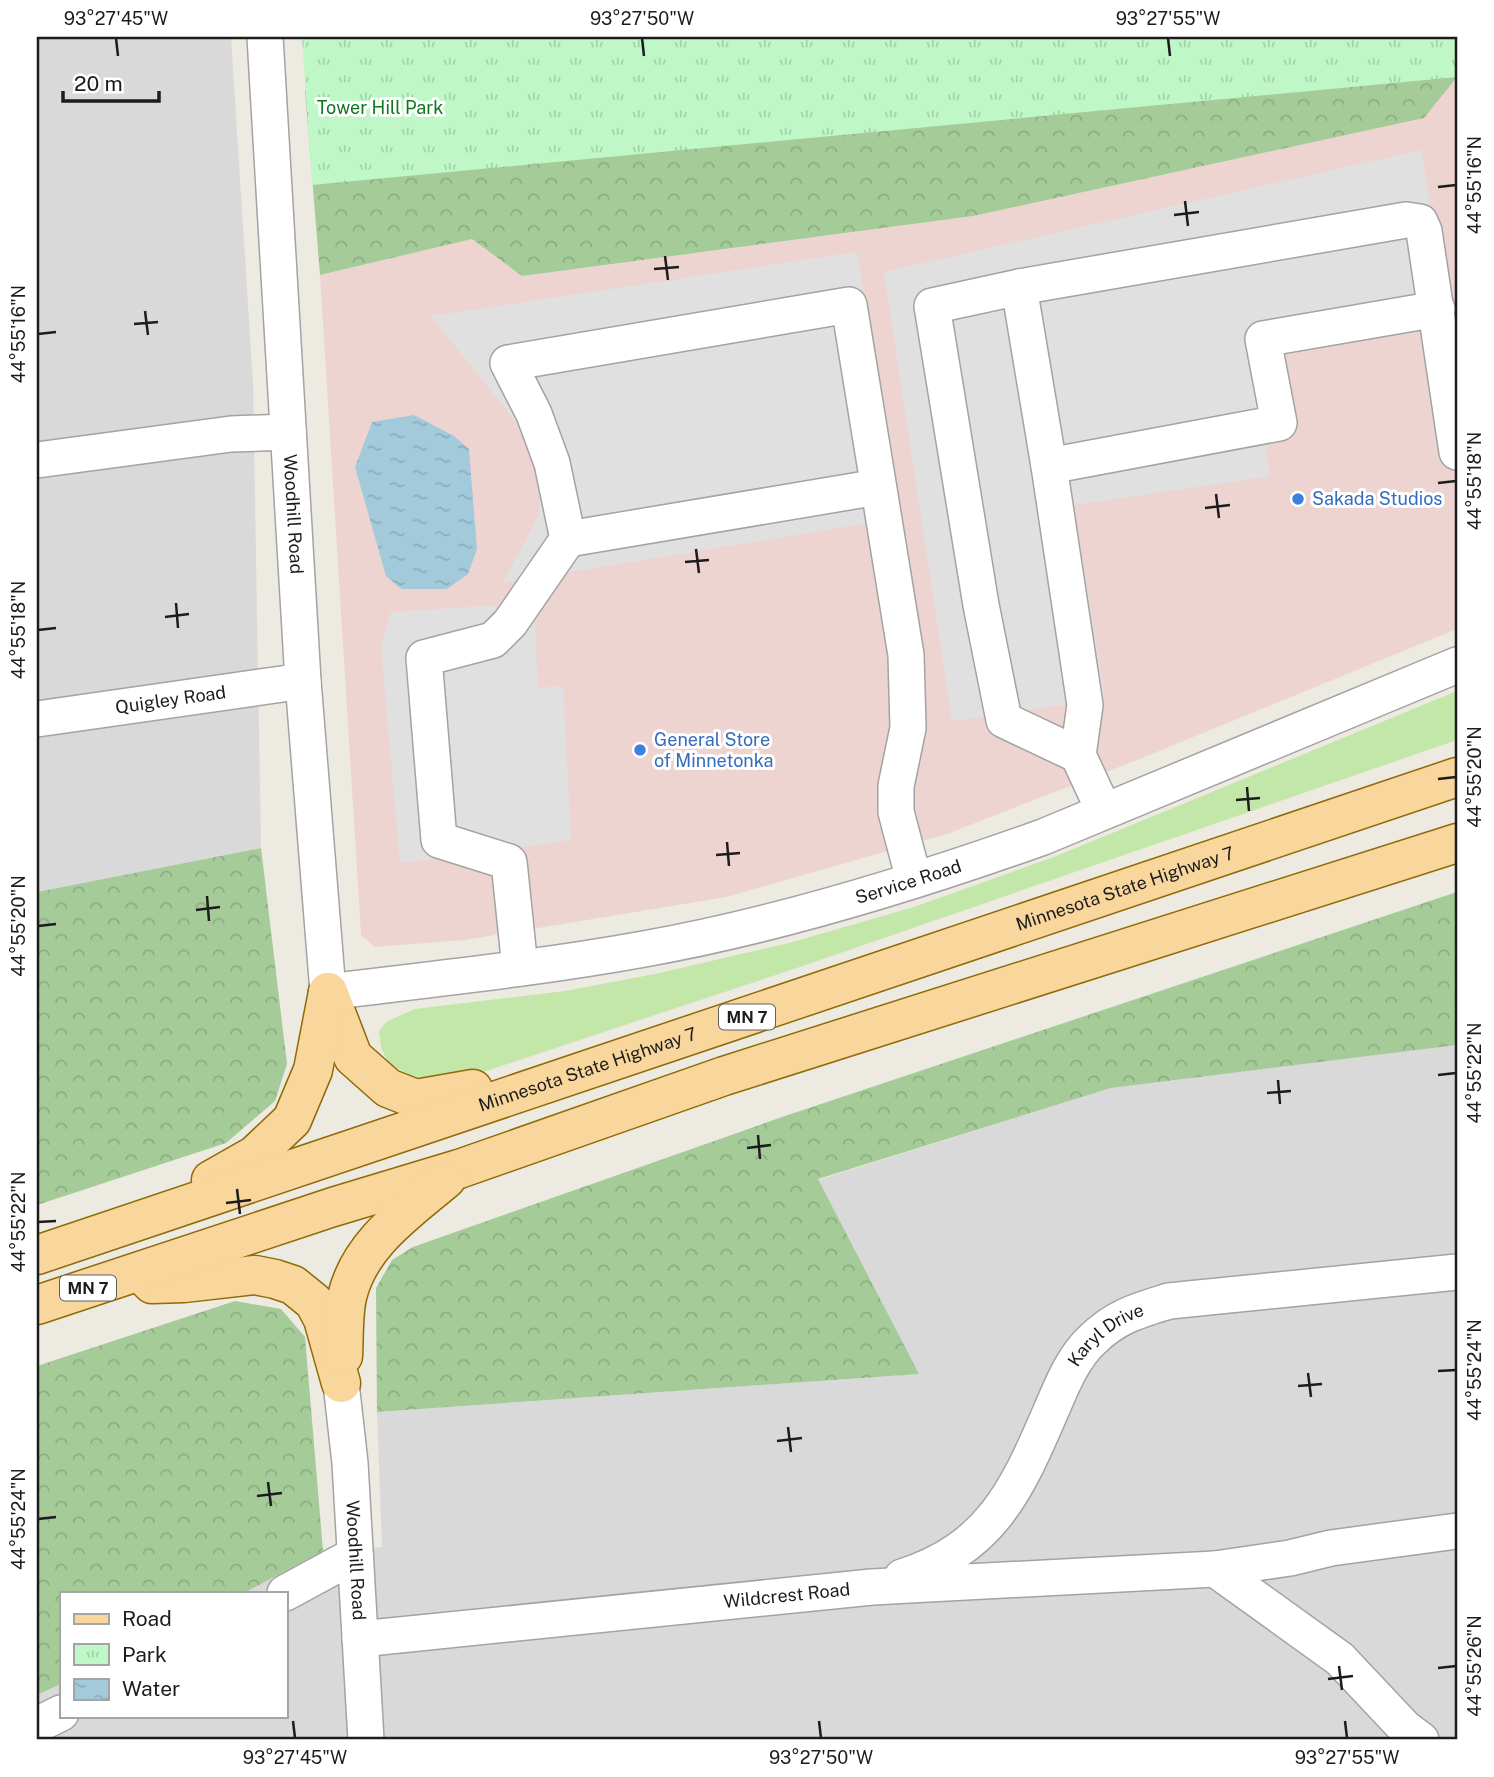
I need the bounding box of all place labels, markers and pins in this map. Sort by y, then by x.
place label: Sakada Studios [1312,488,1442,509]
marker: Sakada Studios [1290,491,1306,507]
place label: General Store of Minnetonka [654,729,774,771]
marker: General Store of Minnetonka [632,742,648,758]

